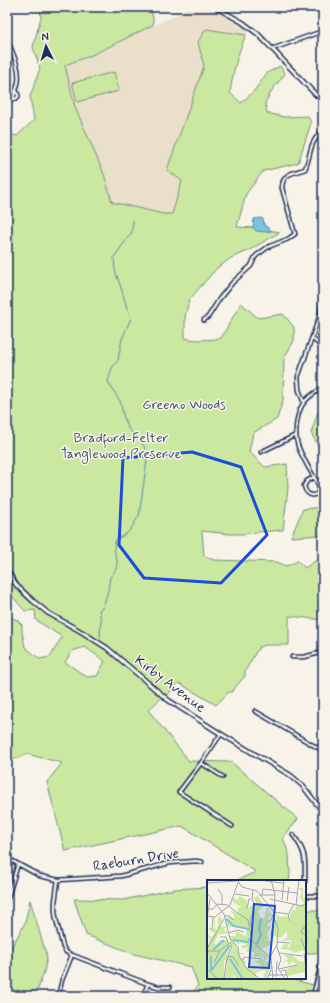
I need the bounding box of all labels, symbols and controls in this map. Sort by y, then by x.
north arrow [26,26,66,66]
text: N [41,30,49,44]
park label: Greeno Woods [142,396,226,414]
park label: Bradford-Felter Tanglewood Preserve [61,429,182,464]
street label: Kirby Avenue [131,651,209,717]
street label: Raeburn Drive [92,844,180,876]
inset map [207,880,306,979]

